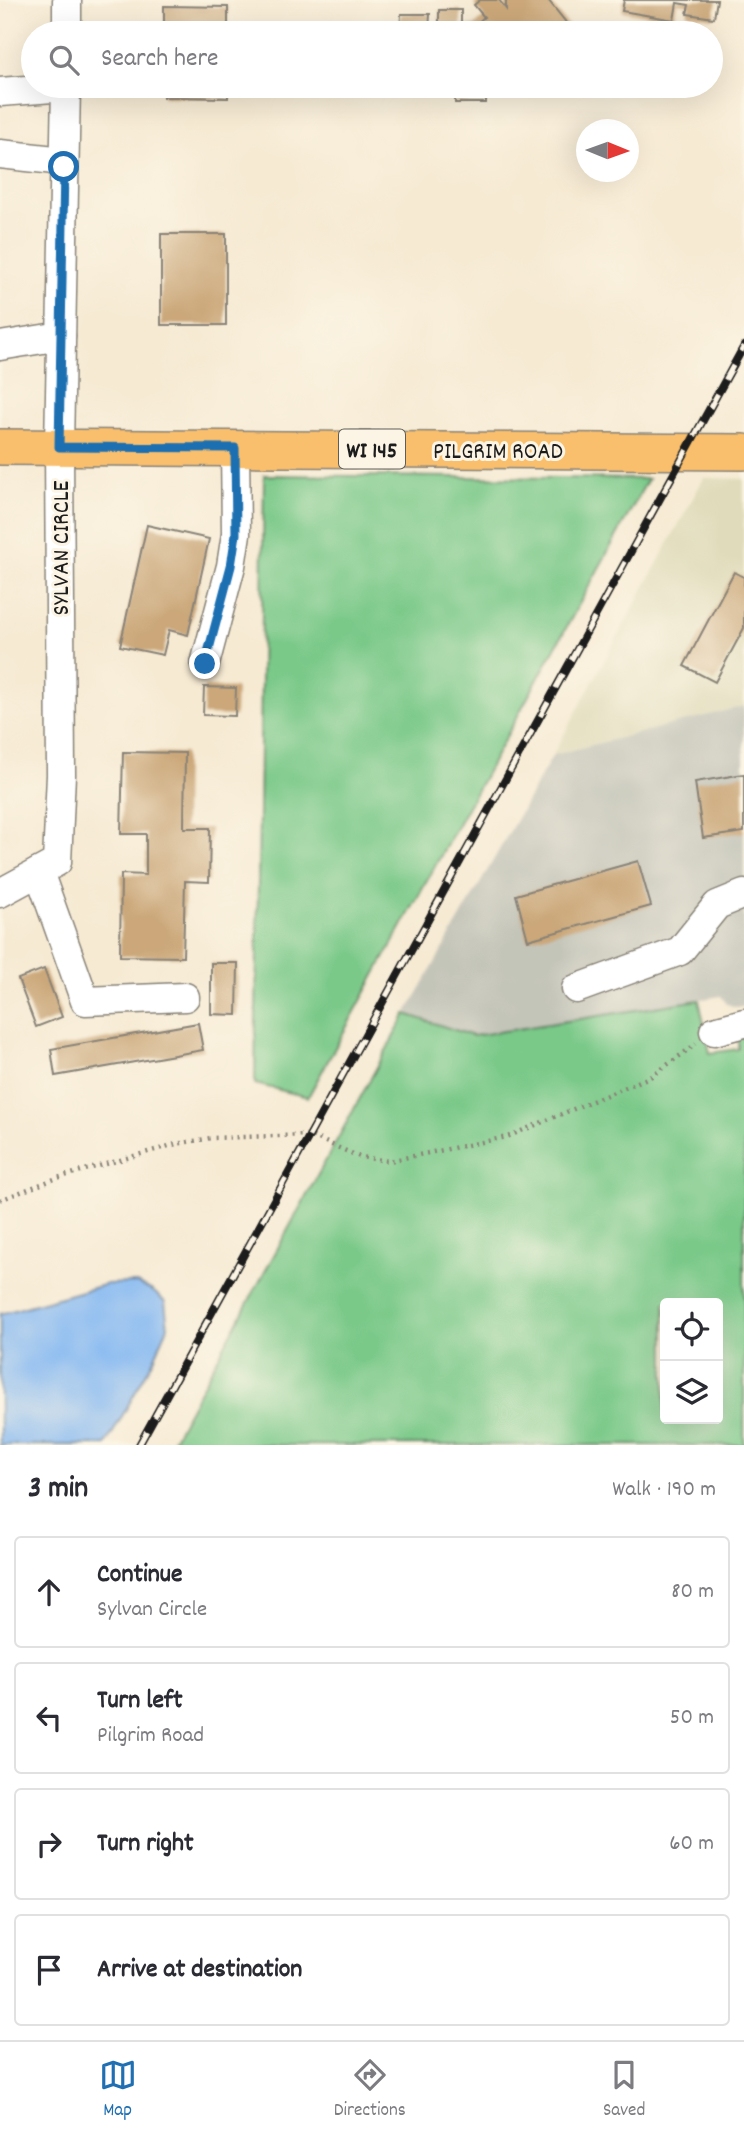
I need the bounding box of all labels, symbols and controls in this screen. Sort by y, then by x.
search box [21,21,723,98]
icon: search [45,41,83,79]
text: Search here [101,41,219,78]
north arrow [576,119,639,182]
route start [48,151,79,182]
road number: WI 145 [339,430,405,468]
street label: PILGRIM ROAD [433,436,563,470]
street label: SYLVAN CIRCLE [46,481,80,615]
route end [189,648,220,679]
map controls [660,1298,723,1424]
button: locate [660,1298,723,1361]
button: layers [660,1361,723,1424]
text: 3 min [28,1469,88,1512]
text: Walk · 190 m [612,1474,716,1507]
text: Continue [97,1557,182,1594]
icon: ahead [30,1573,68,1611]
text: 80 m [671,1576,714,1609]
text: Sylvan Circle [97,1594,207,1627]
text: Turn left [97,1683,183,1720]
icon: left [30,1699,68,1737]
text: 50 m [670,1702,714,1735]
text: Pilgrim Road [97,1720,204,1753]
icon: right [30,1825,68,1863]
text: Turn right [97,1826,194,1863]
text: 60 m [669,1828,714,1861]
icon: arrive [30,1951,68,1989]
text: Arrive at destination [97,1952,302,1989]
tab: Map [99,2056,137,2125]
tab: Directions [334,2056,406,2125]
tab: Saved [603,2056,645,2125]

